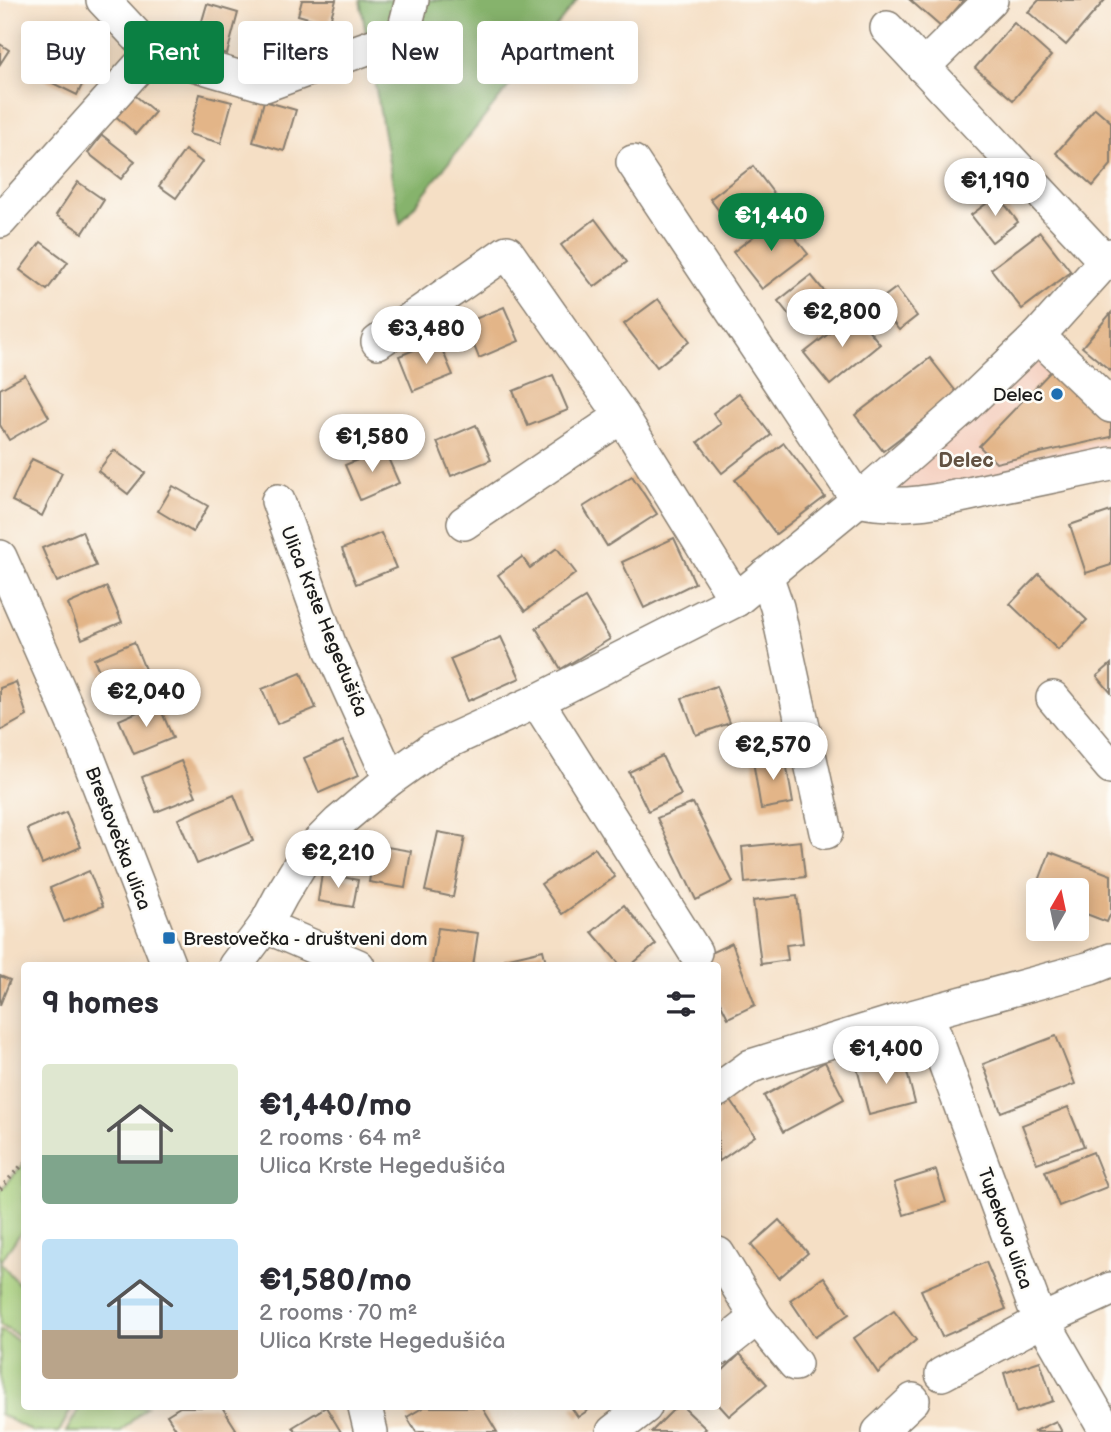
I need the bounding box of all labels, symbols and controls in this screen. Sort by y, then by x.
chip: Buy [21,21,110,84]
chip: Rent [124,21,224,84]
chip: Filters [238,21,353,84]
chip: New [367,21,463,84]
chip: Apartment [477,21,638,84]
pin: €1,190 [938,158,1052,218]
text: €1,190 [960,167,1030,195]
pin: €1,440 [714,194,828,253]
text: €1,440 [734,202,808,230]
pin: €2,800 [785,290,899,349]
text: €2,800 [803,298,881,326]
pin: €3,480 [369,306,483,366]
text: €3,480 [387,315,465,343]
place label: Delec [993,384,1043,407]
marker: Delec [1049,386,1065,402]
pin: €1,580 [315,414,429,474]
text: €1,580 [335,423,409,451]
district label: Delec [938,448,994,473]
street label: Ulica Krste Hegedušića [275,523,372,720]
pin: €2,040 [89,670,203,729]
text: €2,040 [107,678,185,706]
pin: €2,570 [716,722,830,782]
text: €2,570 [735,731,811,759]
street label: Brestovečka ulica [80,764,155,913]
pin: €2,210 [281,830,395,890]
text: €2,210 [301,839,375,867]
north arrow [1026,878,1088,942]
map controls [1026,878,1089,941]
place label: Brestovečka - društveni dom [183,928,427,951]
marker: Brestovečka - društveni dom [161,930,177,946]
icon: filters [662,985,700,1023]
text: 9 homes [42,986,159,1022]
pin: €1,400 [829,1026,943,1086]
text: €1,400 [849,1035,923,1063]
text: €1,440/mo [259,1088,412,1124]
icon: home [98,1092,182,1176]
text: 2 rooms · 64 m² [259,1124,421,1152]
text: Ulica Krste Hegedušića [259,1152,505,1180]
street label: Tupekova ulica [972,1165,1037,1292]
text: €1,580/mo [259,1263,412,1299]
icon: home [98,1267,182,1351]
text: 2 rooms · 70 m² [259,1299,418,1327]
text: Ulica Krste Hegedušića [259,1327,505,1355]

